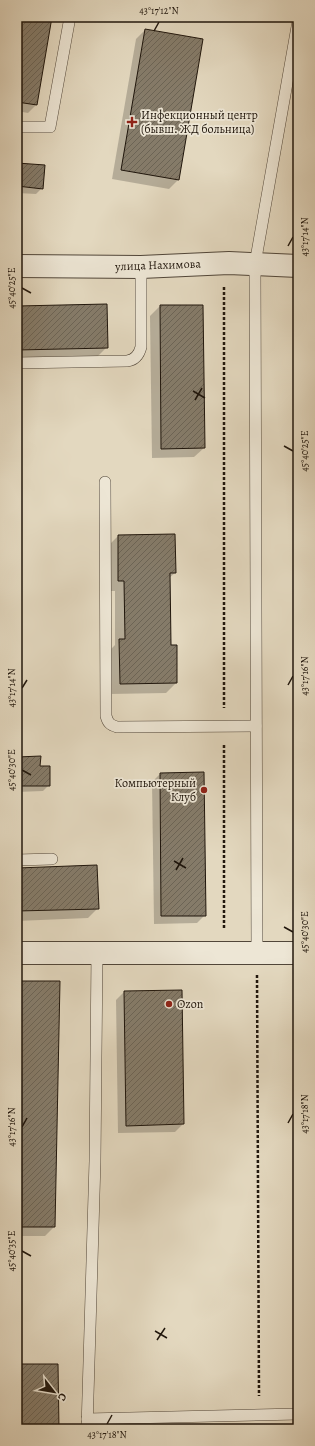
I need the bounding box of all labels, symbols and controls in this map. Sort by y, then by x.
text: 43°17'12"N [139,4,179,17]
place label: Инфекционный центр (бывш. ЖД больница) [141,107,258,137]
marker: Инфекционный центр (бывш. ЖД больница) [126,116,138,128]
text: 43°17'14"N [298,217,311,257]
street label: улица Нахимова [114,255,202,275]
text: 45°40'25"E [5,267,18,309]
text: 45°40'25"E [298,430,311,472]
text: 43°17'16"N [298,656,311,696]
text: 43°17'14"N [5,668,18,708]
text: 45°40'30"E [5,749,18,791]
place label: Компьютерный Клуб [115,775,196,805]
marker: Компьютерный Клуб [199,785,209,795]
text: 45°40'30"E [298,911,311,953]
place label: Ozon [177,996,204,1012]
marker: Ozon [164,999,174,1009]
text: 43°17'18"N [298,1094,311,1134]
text: 43°17'16"N [5,1107,18,1147]
text: 45°40'35"E [5,1231,18,1271]
north arrow [34,1372,74,1412]
text: С [54,1390,70,1404]
text: 43°17'18"N [87,1428,127,1441]

